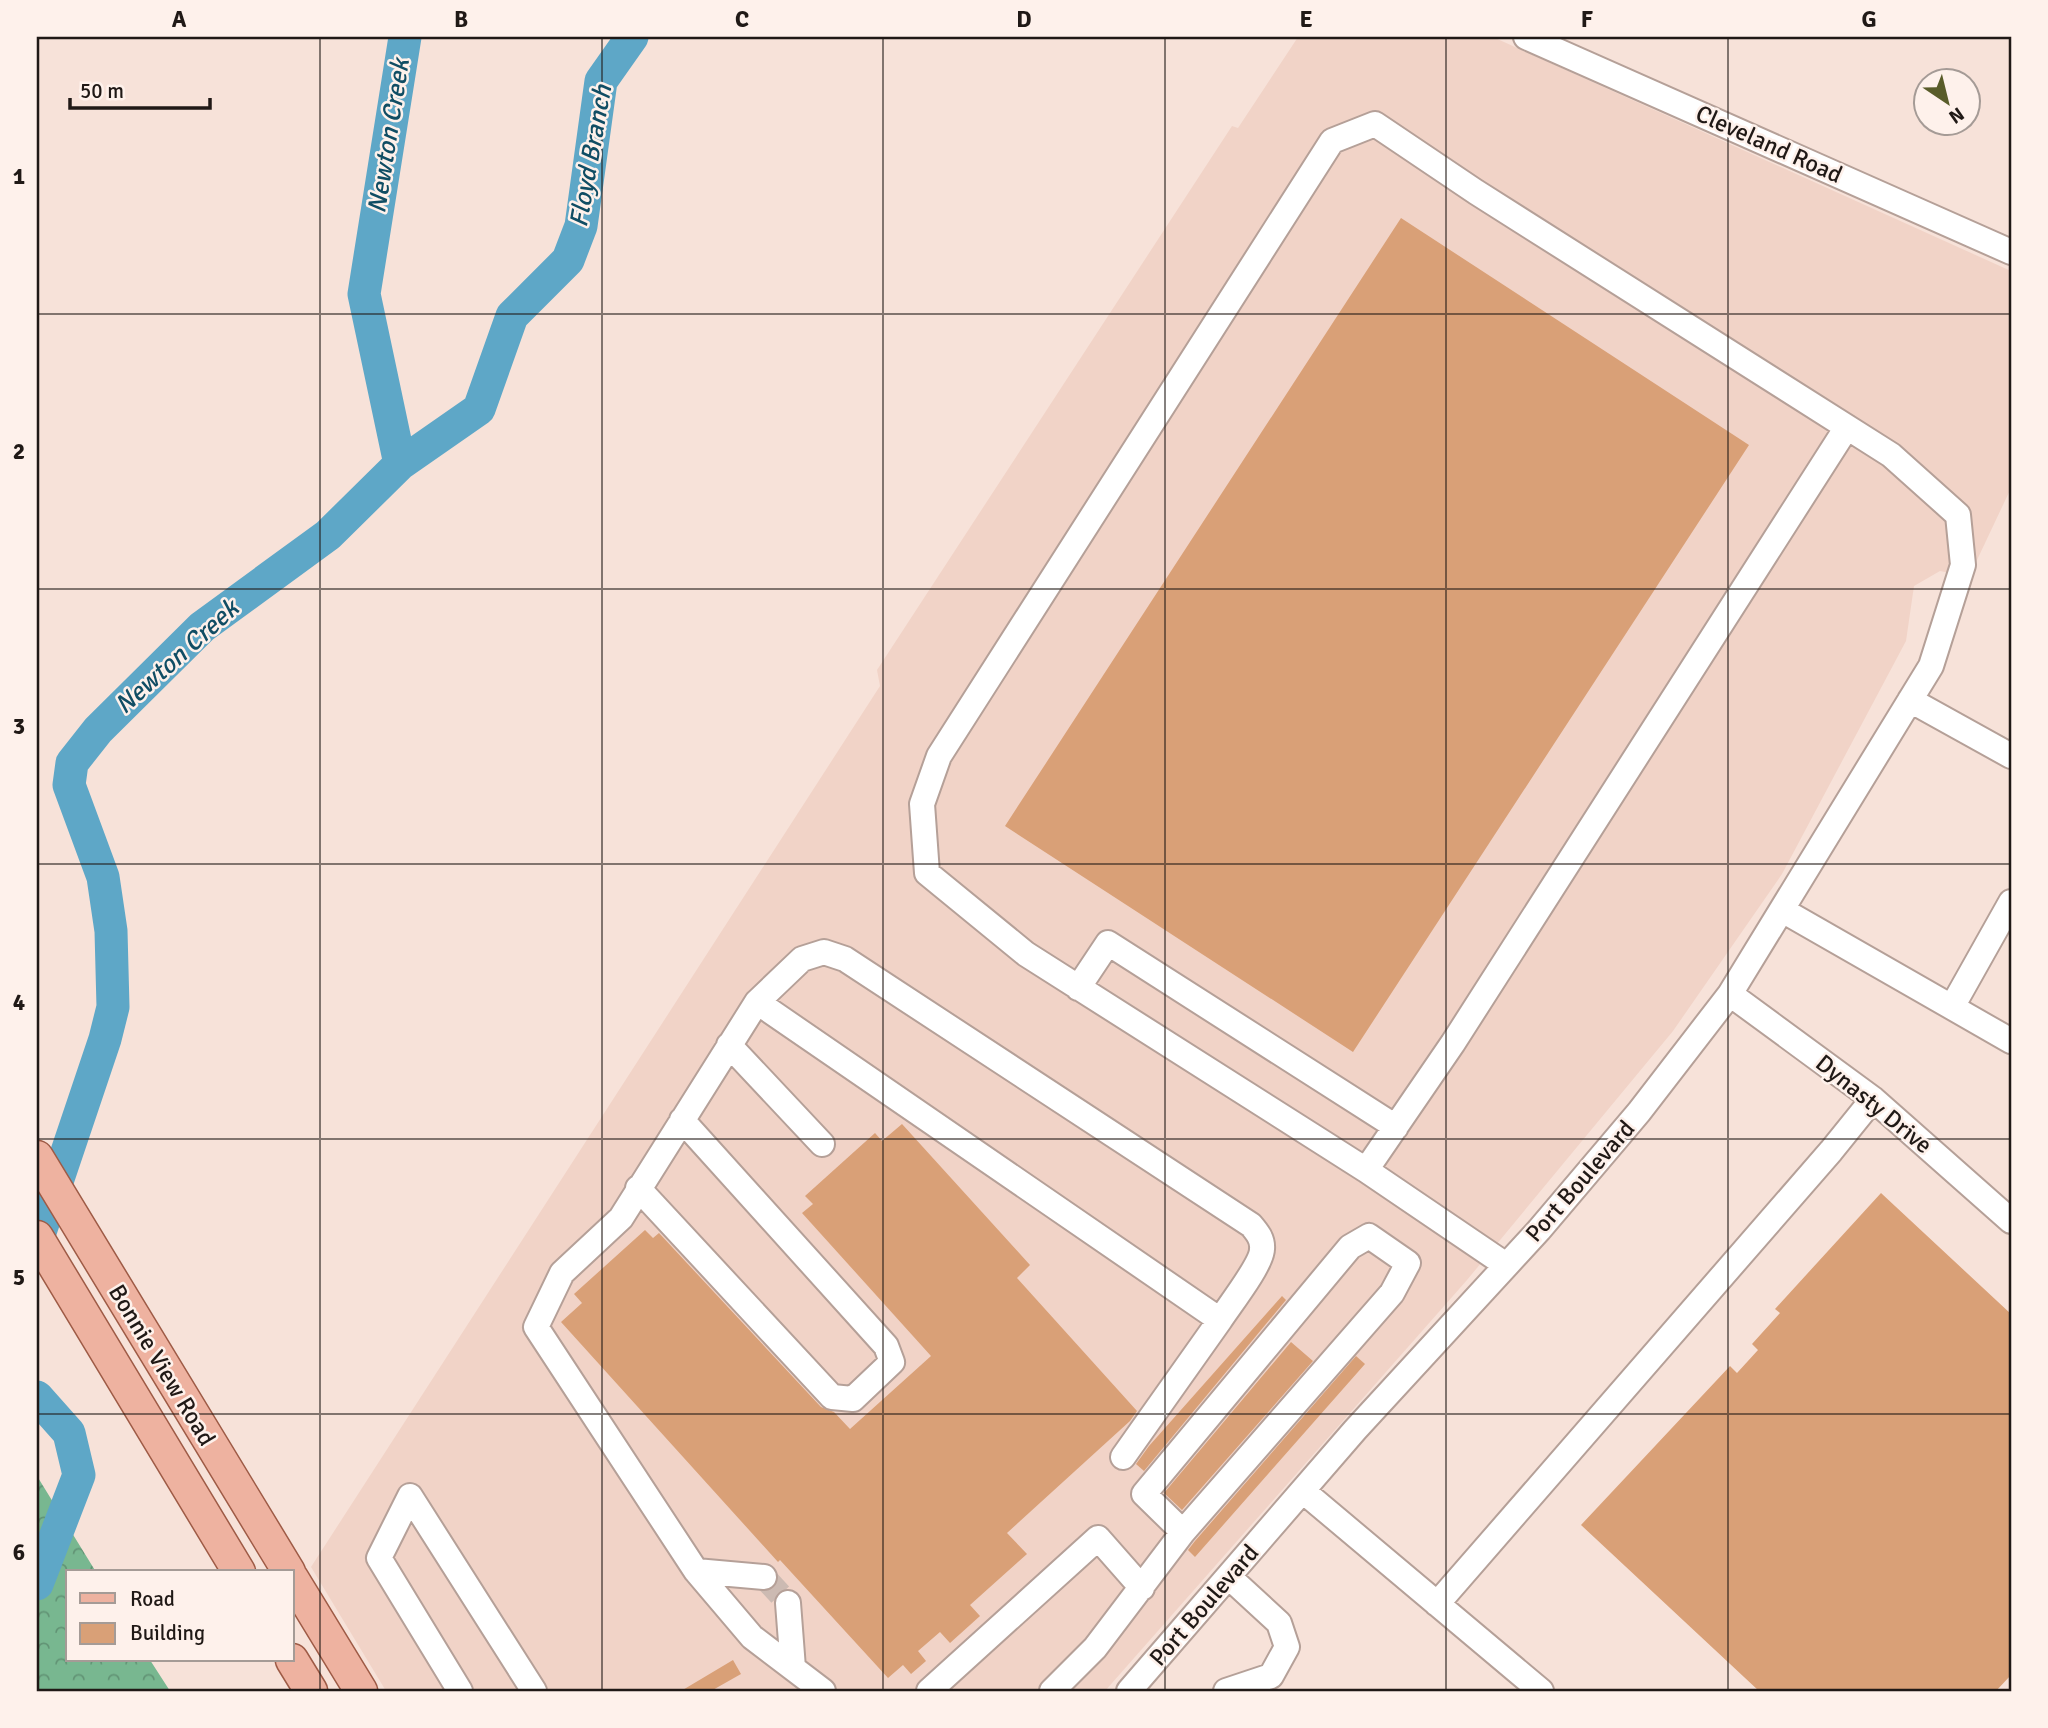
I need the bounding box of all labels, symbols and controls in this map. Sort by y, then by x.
text: A [172,5,187,34]
text: B [454,5,468,34]
text: C [735,5,749,34]
text: D [1016,5,1032,34]
text: E [1299,5,1313,34]
text: F [1581,5,1593,34]
text: G [1861,5,1877,34]
water label: Newton Creek [361,55,417,215]
scale bar [70,66,210,110]
north arrow [1912,66,1982,136]
text: 50 m [80,78,124,104]
water label: Floyd Branch [563,81,619,230]
street label: Cleveland Road [1691,98,1847,190]
text: N [1944,101,1968,129]
text: 1 [13,162,25,191]
text: 2 [13,437,25,466]
water label: Newton Creek [108,592,247,721]
text: 3 [13,712,25,741]
text: 4 [13,988,25,1017]
street label: Dynasty Drive [1810,1048,1938,1160]
street label: Port Boulevard [1519,1114,1641,1248]
text: 5 [13,1263,25,1292]
street label: Bonnie View Road [102,1279,222,1451]
text: 6 [13,1538,25,1567]
street label: Port Boulevard [1143,1538,1265,1672]
legend [66,1570,294,1662]
text: Road [130,1586,175,1612]
text: Building [130,1620,205,1646]

